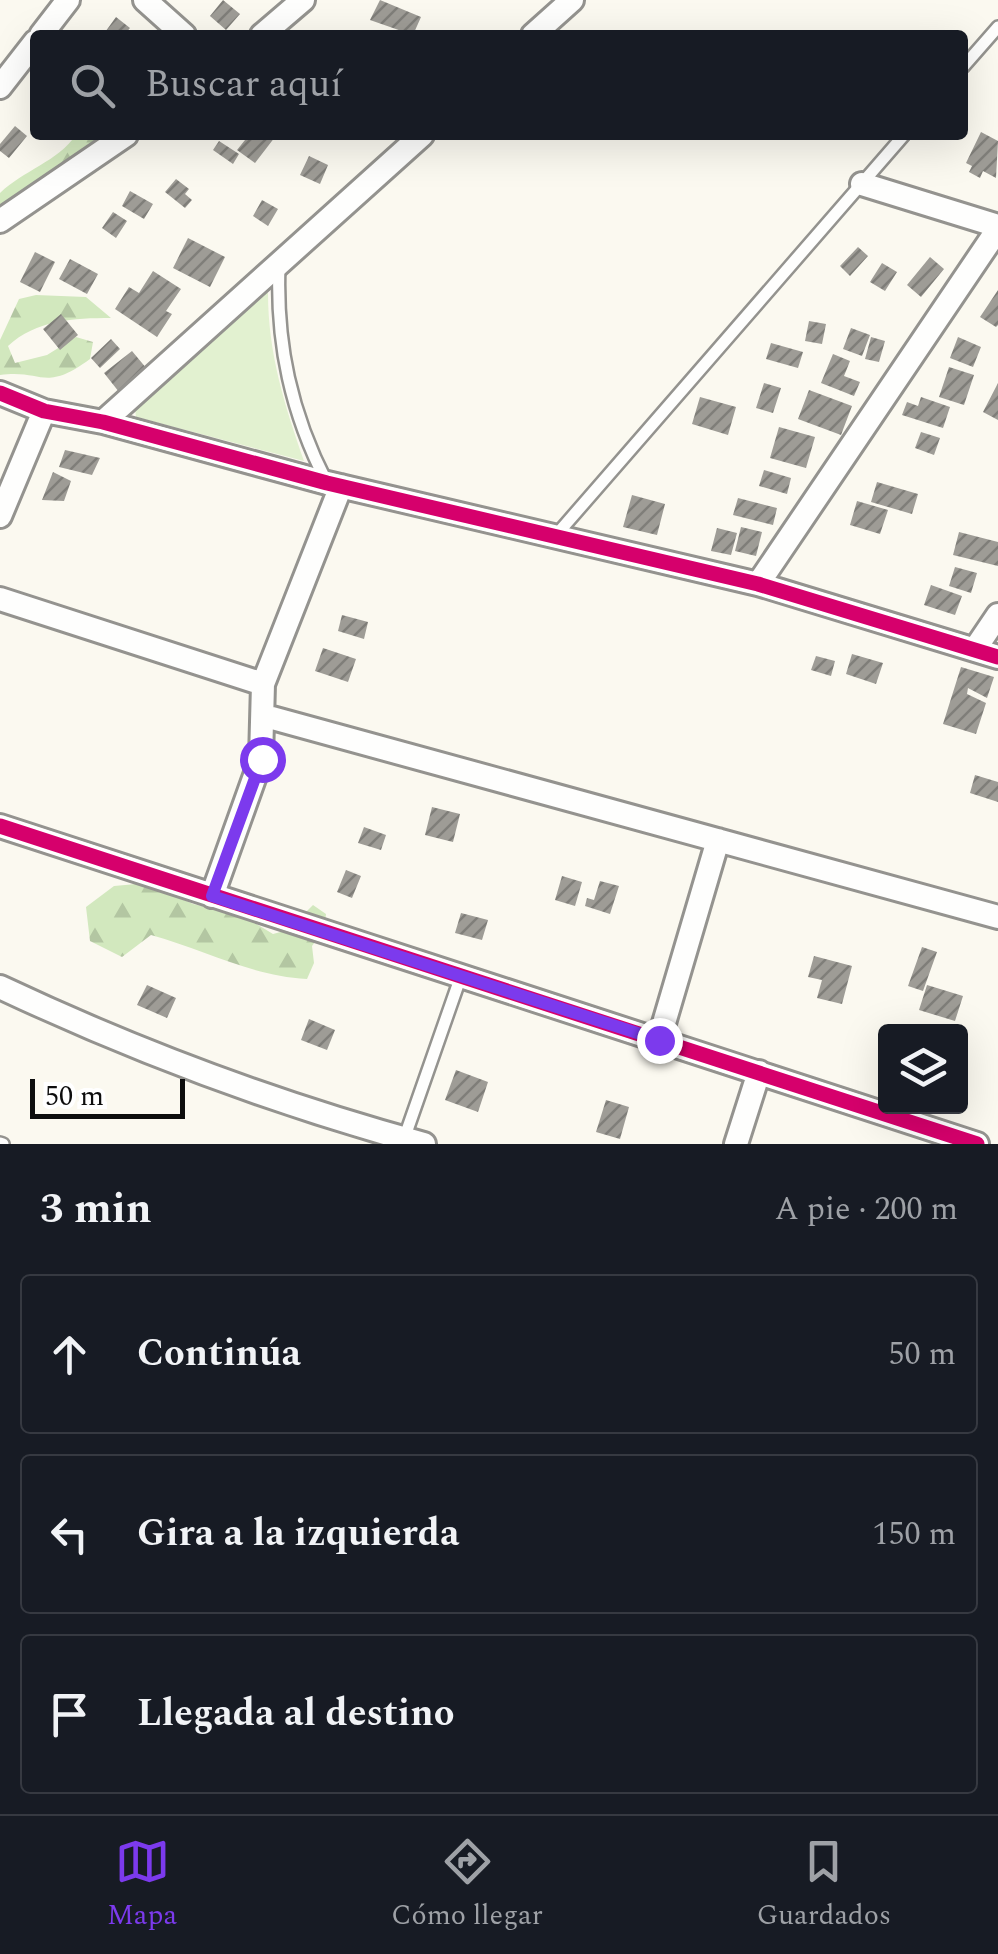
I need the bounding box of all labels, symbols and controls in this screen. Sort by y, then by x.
search box [30,30,968,140]
text: Buscar aquí [145,56,342,114]
icon: search [65,58,120,113]
route start [240,737,286,783]
route end [637,1018,683,1064]
map controls [878,1024,968,1114]
button: layers [878,1024,968,1114]
scale bar [30,1074,185,1118]
text: 50 m [45,1075,104,1118]
text: 3 min [40,1178,152,1241]
text: A pie · 200 m [775,1185,958,1234]
text: Continúa [137,1325,301,1383]
icon: ahead [42,1327,97,1382]
text: 50 m [888,1330,956,1379]
text: Gira a la izquierda [137,1505,459,1563]
icon: left [42,1507,97,1562]
text: 150 m [872,1510,956,1559]
text: Llegada al destino [137,1685,455,1743]
icon: arrive [42,1687,97,1742]
tab: Mapa [107,1834,177,1937]
tab: Cómo llegar [391,1834,543,1937]
tab: Guardados [757,1834,891,1937]

